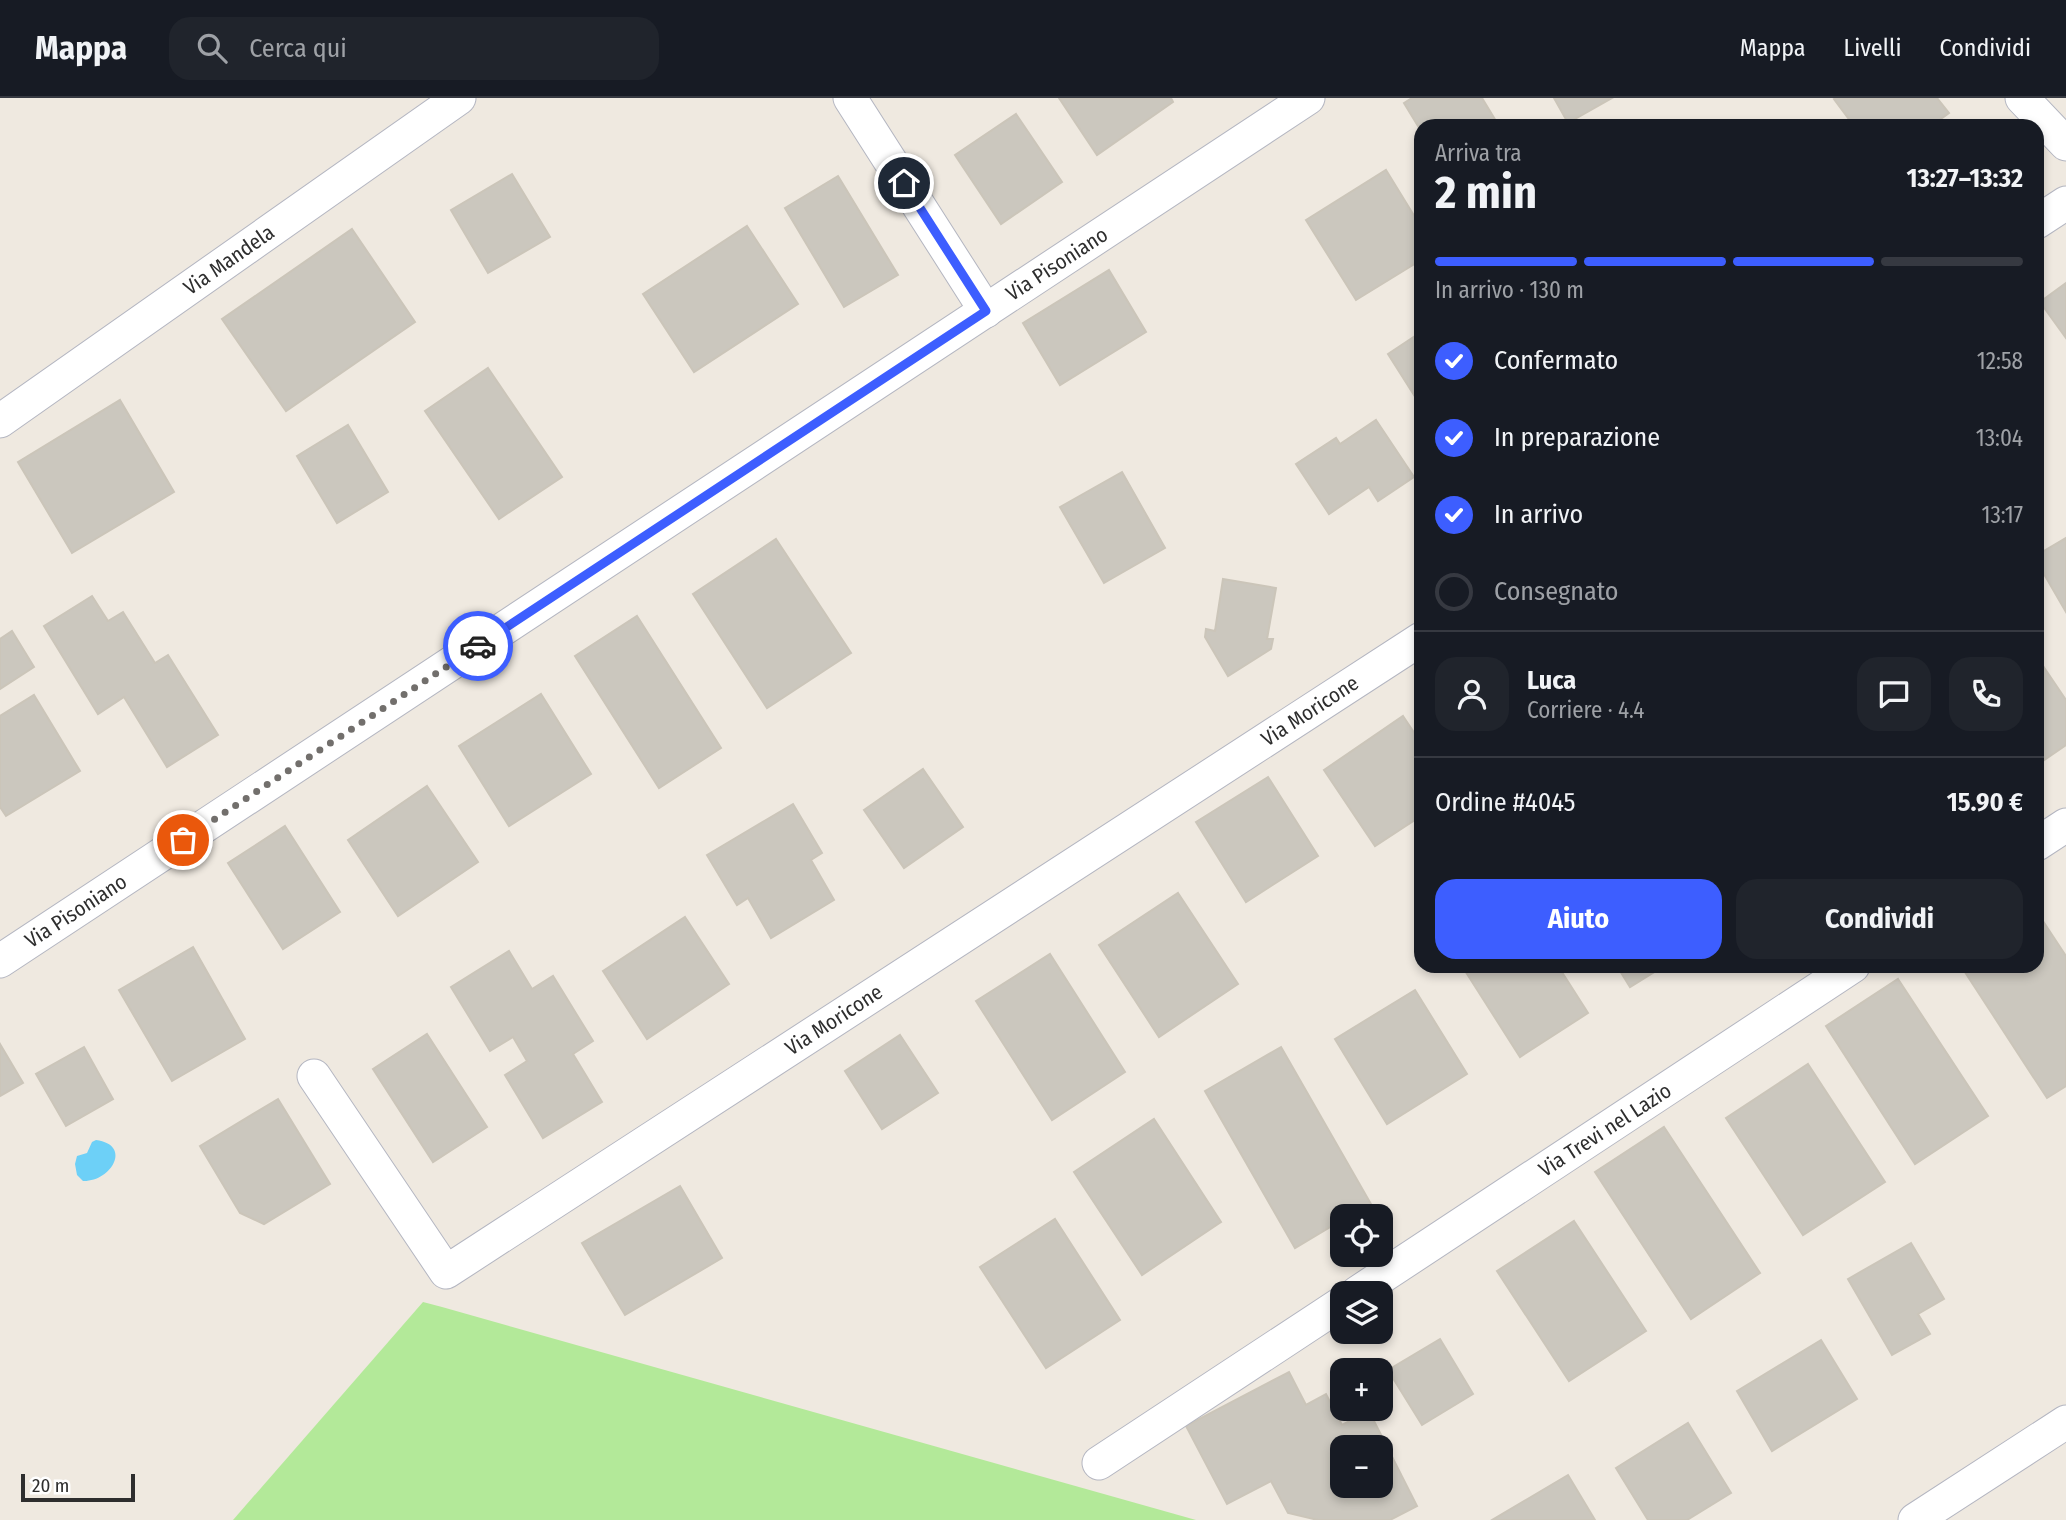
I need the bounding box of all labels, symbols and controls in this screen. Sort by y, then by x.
search box [169,17,659,80]
text: Mappa [35,28,127,68]
icon: search [193,29,231,67]
text: Cerca qui [249,33,347,64]
text: Mappa [1740,34,1806,62]
text: Livelli [1844,34,1901,62]
text: Condividi [1939,34,2031,62]
text: Arriva tra [1435,139,1522,167]
pin [874,153,934,213]
text: 13:27–13:32 [1906,163,2023,194]
icon: home [885,164,923,202]
text: 2 min [1435,165,1537,220]
street label: Via Mandela [179,219,279,301]
street label: Via Pisoniano [1001,221,1113,307]
text: In arrivo · 130 m [1435,276,1584,304]
icon: check [1435,342,1473,380]
text: Confermato [1494,345,1618,376]
text: 12:58 [1977,347,2023,375]
icon: check [1435,419,1473,457]
text: In preparazione [1494,422,1660,453]
text: 13:04 [1976,424,2023,452]
icon: check [1435,496,1473,534]
text: In arrivo [1494,499,1583,530]
text: 13:17 [1981,501,2023,529]
text: Consegnato [1494,576,1618,607]
courier [443,611,513,681]
icon: car [459,627,497,665]
button: person [1435,657,1509,731]
button: chat [1857,657,1931,731]
button: phone [1949,657,2023,731]
text: Luca [1527,665,1576,696]
street label: Via Moricone [1256,670,1364,752]
text: Corriere · 4.4 [1527,696,1644,724]
text: Ordine #4045 [1435,787,1575,818]
text: 15.90 € [1947,787,2023,818]
pin [153,810,213,870]
icon: bag [164,821,202,859]
street label: Via Pisoniano [20,868,132,954]
button: Aiuto [1435,879,1722,959]
button: Condividi [1736,879,2023,959]
street label: Via Moricone [780,979,888,1061]
street label: Via Trevi nel Lazio [1534,1077,1676,1183]
map controls [1330,1204,1393,1498]
button: locate [1330,1204,1393,1267]
button: layers [1330,1281,1393,1344]
button: + [1330,1358,1393,1421]
button: − [1330,1435,1393,1498]
scale bar [21,1471,135,1503]
text: 20 m [32,1474,69,1497]

